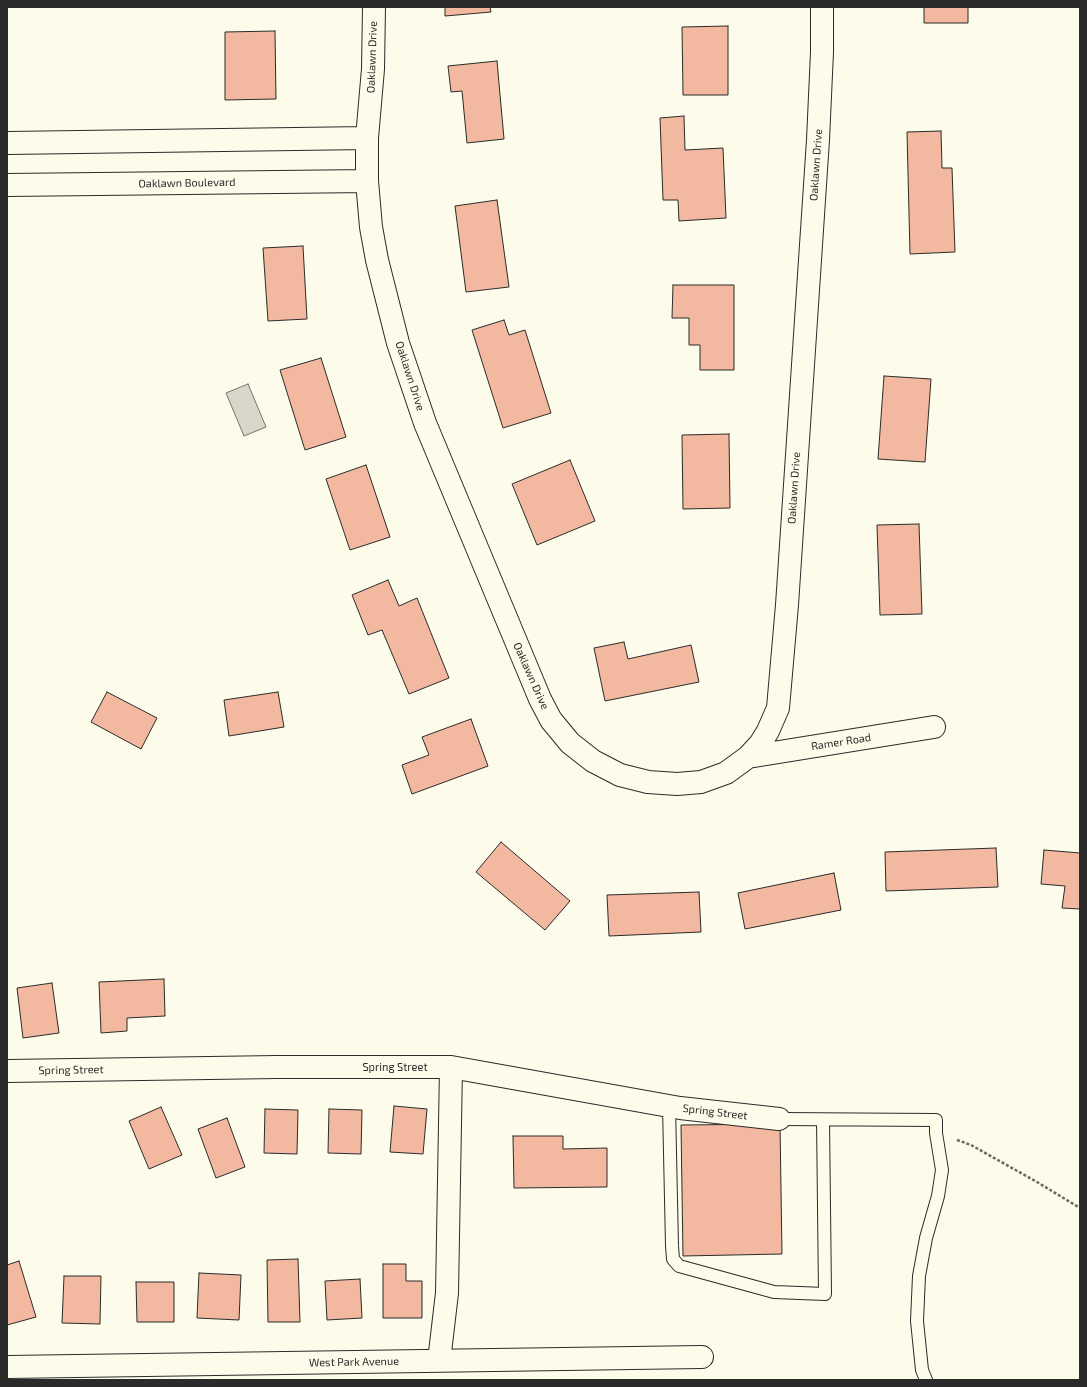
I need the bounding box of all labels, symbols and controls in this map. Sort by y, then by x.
street label: Oaklawn Drive [364,21,380,93]
street label: Oaklawn Drive [807,128,825,202]
street label: Oaklawn Boulevard [138,176,236,190]
street label: Oaklawn Drive [393,340,427,412]
street label: Oaklawn Drive [785,451,803,525]
street label: Oaklawn Drive [510,640,552,712]
street label: Ramer Road [810,731,872,753]
street label: Spring Street [362,1060,428,1074]
street label: Spring Street [38,1063,104,1077]
street label: Spring Street [682,1101,748,1123]
street label: West Park Avenue [309,1355,399,1369]

